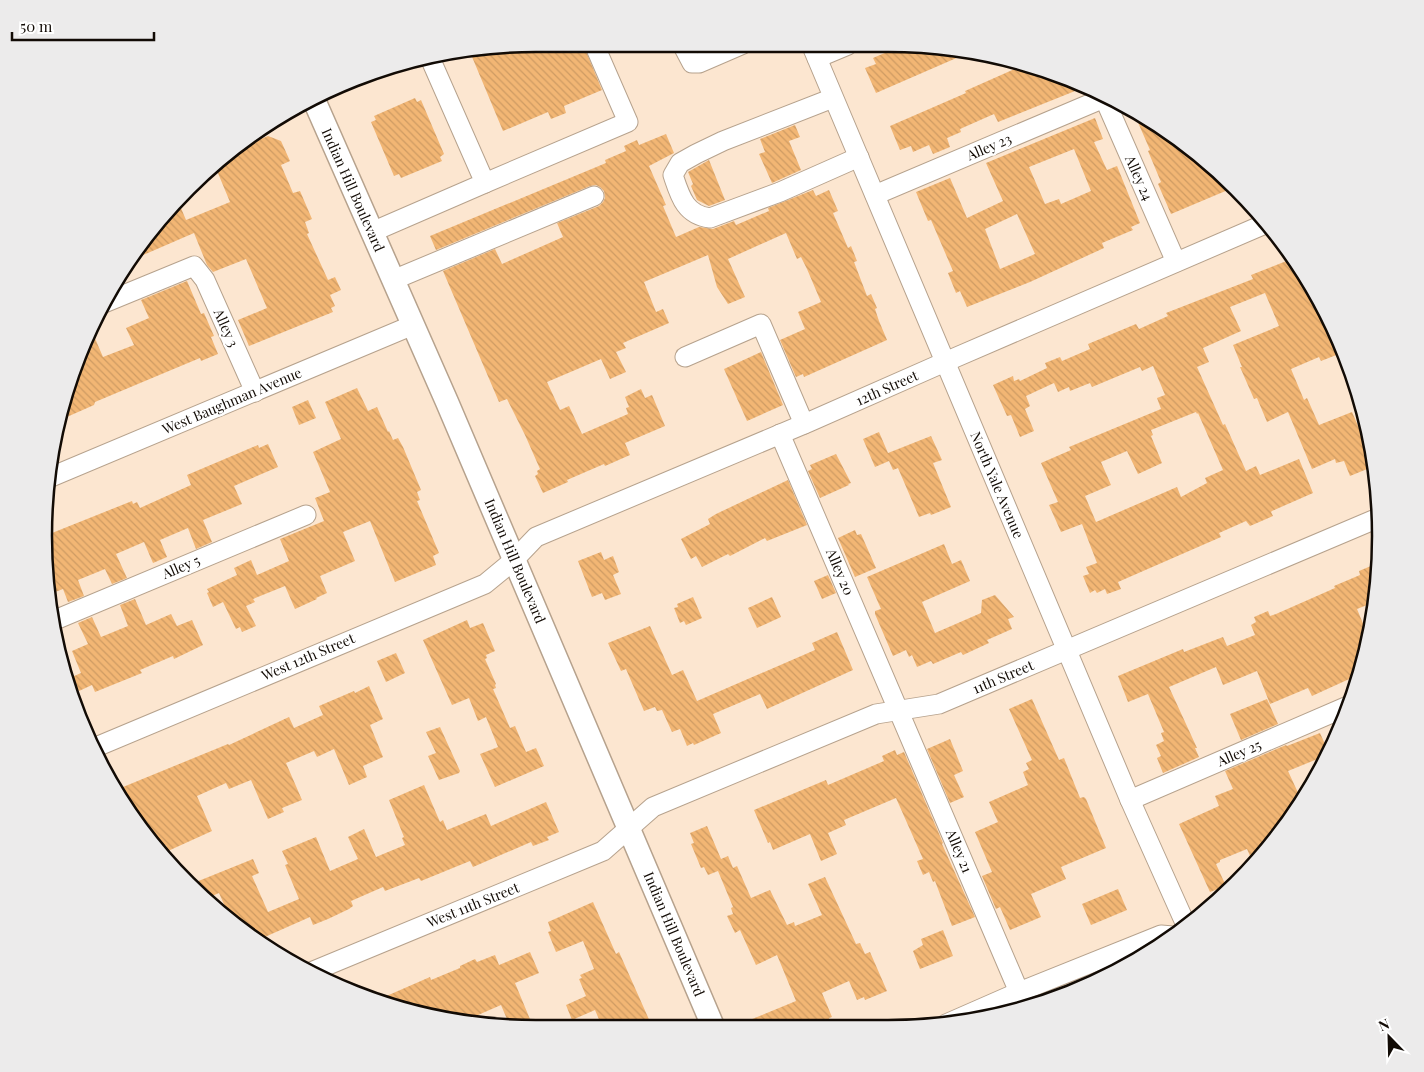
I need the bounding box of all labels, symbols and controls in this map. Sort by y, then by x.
scale bar [12,10,155,42]
text: 50 m [20,16,53,36]
street label: Indian Hill Boulevard [318,125,389,255]
street label: Alley 23 [963,129,1014,165]
street label: Alley 24 [1121,151,1158,203]
street label: Alley 3 [209,305,243,350]
street label: West Baughman Avenue [158,363,304,439]
street label: 12th Street [853,365,922,410]
street label: North Yale Avenue [966,429,1029,541]
street label: Indian Hill Boulevard [481,496,550,626]
street label: Alley 20 [822,545,859,598]
street label: Alley 5 [158,550,203,583]
street label: West 12th Street [257,628,358,685]
street label: 11th Street [969,655,1037,698]
street label: Alley 25 [1213,735,1264,771]
street label: Alley 21 [941,825,977,876]
street label: Indian Hill Boulevard [640,869,709,999]
street label: West 11th Street [423,877,523,932]
north arrow [1364,1012,1414,1062]
text: N [1375,1014,1392,1035]

